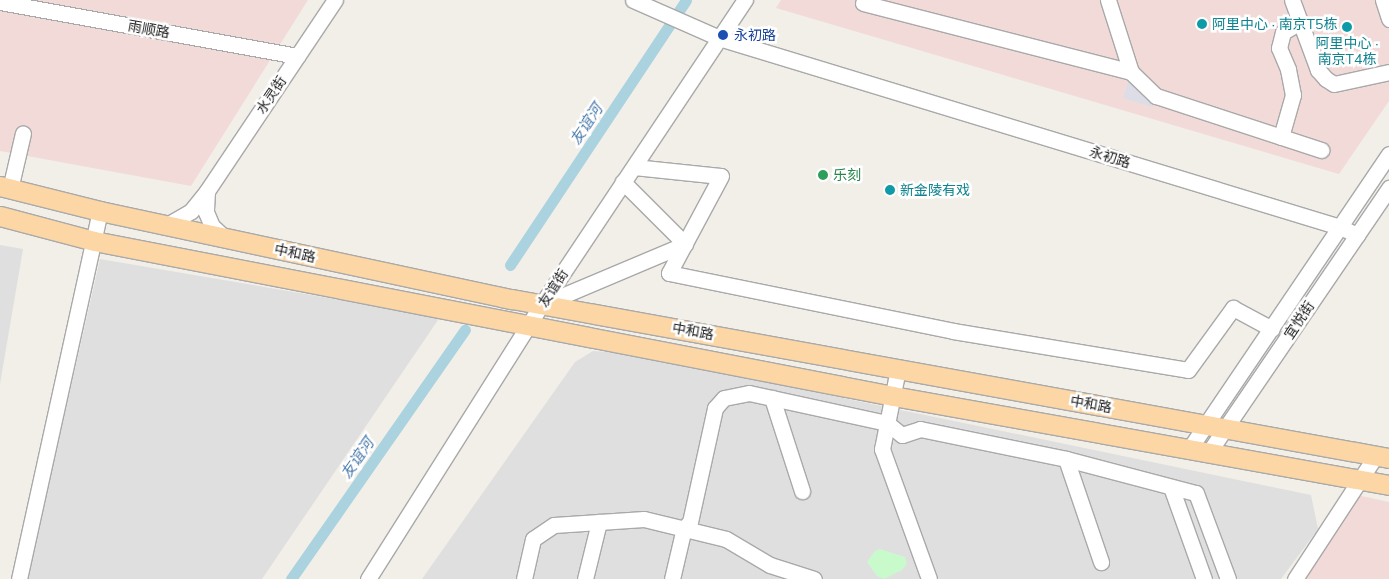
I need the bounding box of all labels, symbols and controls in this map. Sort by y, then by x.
place label: 阿里中心 · 南京T5栋 [1212,16,1337,32]
street label: 雨顺路 [127,17,171,41]
marker: 阿里中心 · 南京T5栋 [1196,18,1208,30]
marker: 阿里中心 · 南京T4栋 [1341,21,1353,33]
place label: 永初路 [734,27,776,43]
marker: 永初路 [716,28,730,42]
place label: 阿里中心 · 南京T4栋 [1316,35,1378,68]
street label: 水灵街 [252,73,290,117]
water label: 友谊河 [566,100,606,148]
street label: 永初路 [1087,143,1133,171]
place label: 乐刻 [833,167,861,183]
marker: 乐刻 [817,169,829,181]
place label: 新金陵有戏 [900,182,970,198]
marker: 新金陵有戏 [884,184,896,196]
street label: 中和路 [273,240,317,266]
street label: 友谊街 [535,266,571,310]
street label: 宜悦街 [1280,298,1318,342]
street label: 中和路 [671,319,715,343]
street label: 中和路 [1069,392,1113,416]
water label: 友谊河 [337,434,377,482]

